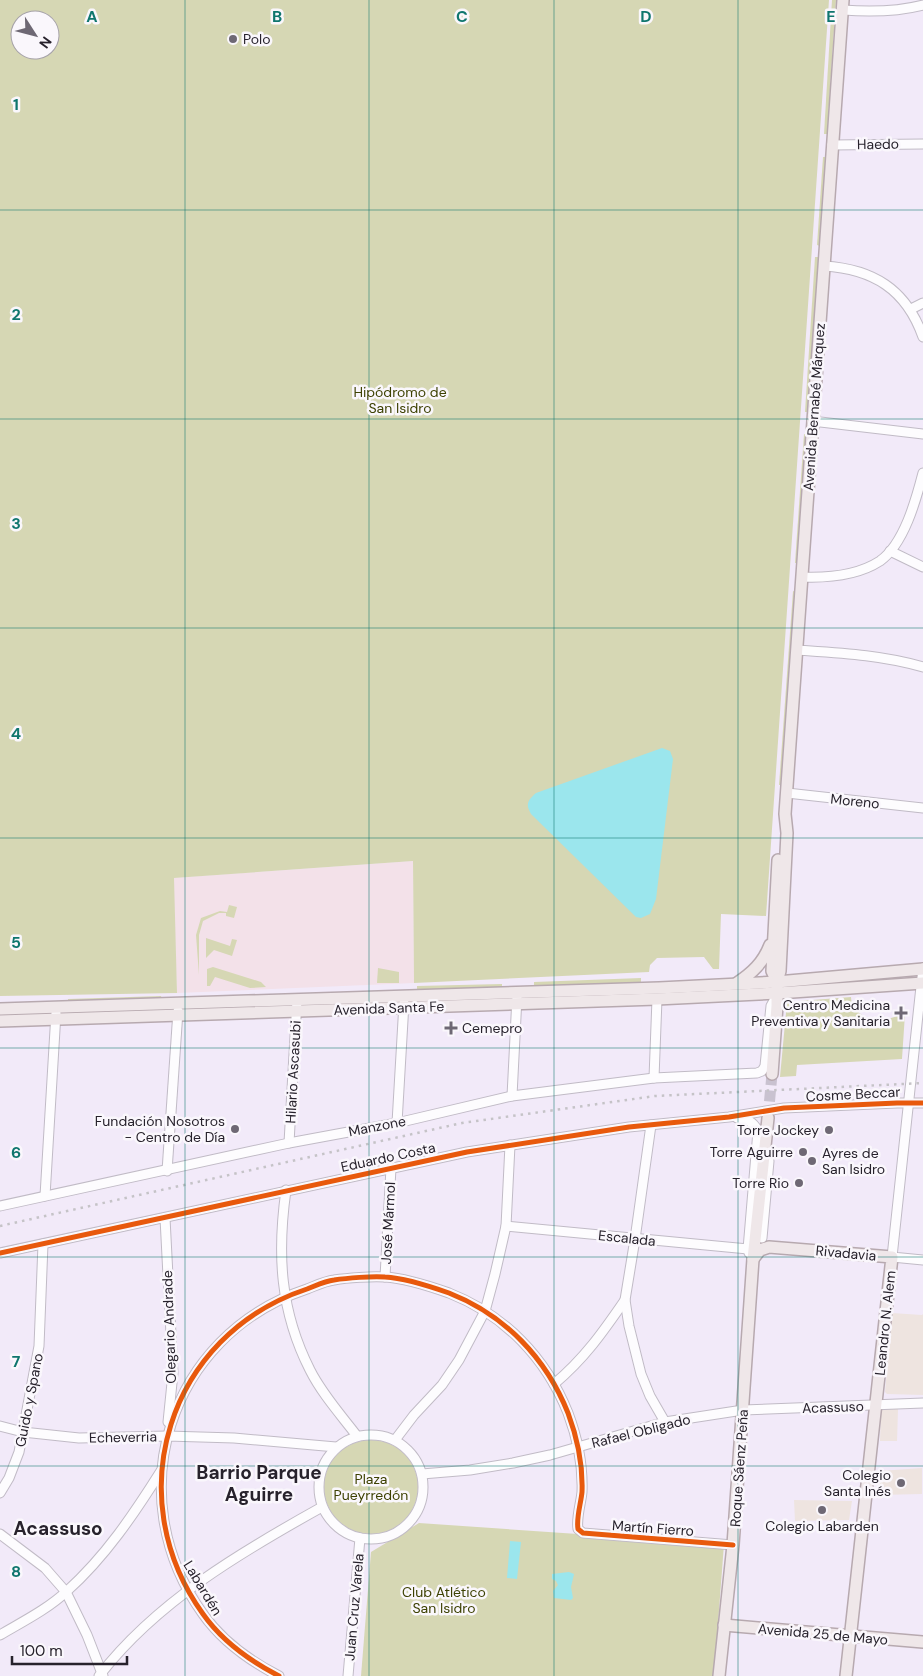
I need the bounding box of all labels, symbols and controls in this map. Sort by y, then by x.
text: A [86,6,98,27]
text: B [272,6,282,27]
text: C [456,6,468,27]
text: D [640,6,652,27]
text: E [826,6,836,27]
north arrow [10,10,60,60]
place label: Polo [243,30,270,48]
text: N [35,33,56,52]
marker: Polo [227,33,239,45]
text: 1 [13,94,19,115]
street label: Haedo [857,135,899,153]
text: 2 [11,304,21,325]
street label: Avenida Bernabé Márquez [799,322,829,492]
park label: Hipódromo de San Isidro [353,383,447,417]
text: 3 [11,513,21,534]
text: 4 [11,723,21,744]
street label: Moreno [830,789,880,813]
text: 5 [11,932,21,953]
place label: Centro Medicina Preventiva y Sanitaria [751,996,890,1030]
street label: Avenida Santa Fe [333,997,445,1019]
marker: Centro Medicina Preventiva y Sanitaria [894,1006,908,1020]
place label: Cemepro [462,1019,522,1037]
street label: Hilario Ascasubi [281,1020,305,1124]
marker: Cemepro [444,1021,458,1035]
street label: Cosme Beccar [805,1083,901,1105]
place label: Fundación Nosotros - Centro de Día [95,1112,225,1146]
street label: Manzone [347,1112,407,1140]
place label: Torre Jockey [737,1121,819,1139]
marker: Fundación Nosotros - Centro de Día [229,1123,241,1135]
marker: Torre Jockey [823,1124,835,1136]
street label: Eduardo Costa [339,1138,437,1176]
text: 6 [11,1142,21,1163]
place label: Torre Aguirre [710,1143,793,1161]
place label: Ayres de San Isidro [822,1144,885,1178]
marker: Torre Aguirre [797,1146,809,1158]
marker: Ayres de San Isidro [806,1155,818,1167]
place label: Torre Rio [732,1174,789,1192]
marker: Torre Rio [793,1177,805,1189]
street label: José Mármol [377,1181,399,1265]
street label: Escalada [597,1226,657,1250]
street label: Rivadavia [815,1241,877,1265]
street label: Olegario Andrade [158,1270,180,1384]
street label: Leandro N. Alem [871,1270,899,1376]
text: 7 [12,1351,21,1372]
street label: Guido y Spano [11,1352,47,1448]
street label: Acassuso [802,1397,864,1417]
street label: Roque Sáenz Peña [726,1409,752,1527]
street label: Rafael Obligado [590,1410,692,1452]
street label: Echeverria [89,1427,157,1447]
district label: Barrio Parque Aguirre [196,1460,322,1507]
place label: Colegio Santa Inés [824,1466,891,1500]
park label: Plaza Pueyrredón [334,1470,408,1504]
marker: Colegio Santa Inés [895,1477,907,1489]
marker: Colegio Labarden [816,1504,828,1516]
district label: Acassuso [13,1516,103,1541]
street label: Martín Fierro [611,1516,695,1540]
place label: Colegio Labarden [765,1517,879,1535]
street label: Juan Cruz Varela [340,1553,368,1661]
street label: Labardén [180,1557,226,1619]
text: 8 [11,1561,21,1582]
park label: Club Atlético San Isidro [402,1583,486,1617]
street label: Avenida 25 de Mayo [757,1619,889,1649]
scale bar [12,1634,128,1666]
text: 100 m [20,1641,63,1661]

